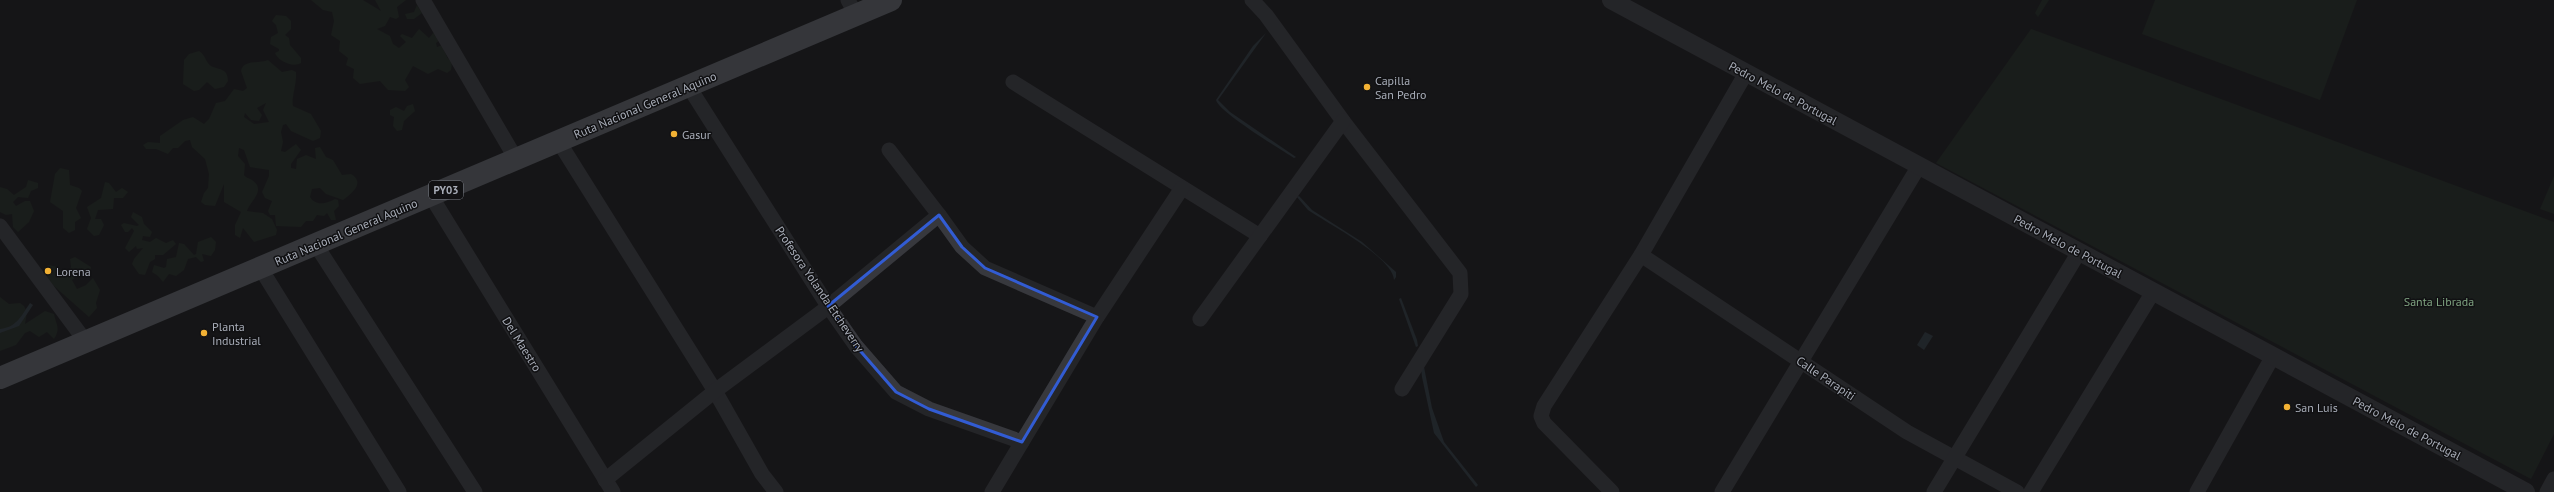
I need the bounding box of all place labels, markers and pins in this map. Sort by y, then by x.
place label: Capilla San Pedro [1375,73,1426,102]
marker: Capilla San Pedro [1362,82,1372,92]
place label: Gasur [682,127,711,142]
marker: Gasur [669,129,679,139]
place label: Lorena [56,264,91,279]
marker: Lorena [43,266,53,276]
place label: Planta Industrial [212,319,261,348]
marker: Planta Industrial [199,328,209,338]
place label: San Luis [2295,400,2338,415]
marker: San Luis [2282,402,2292,412]

